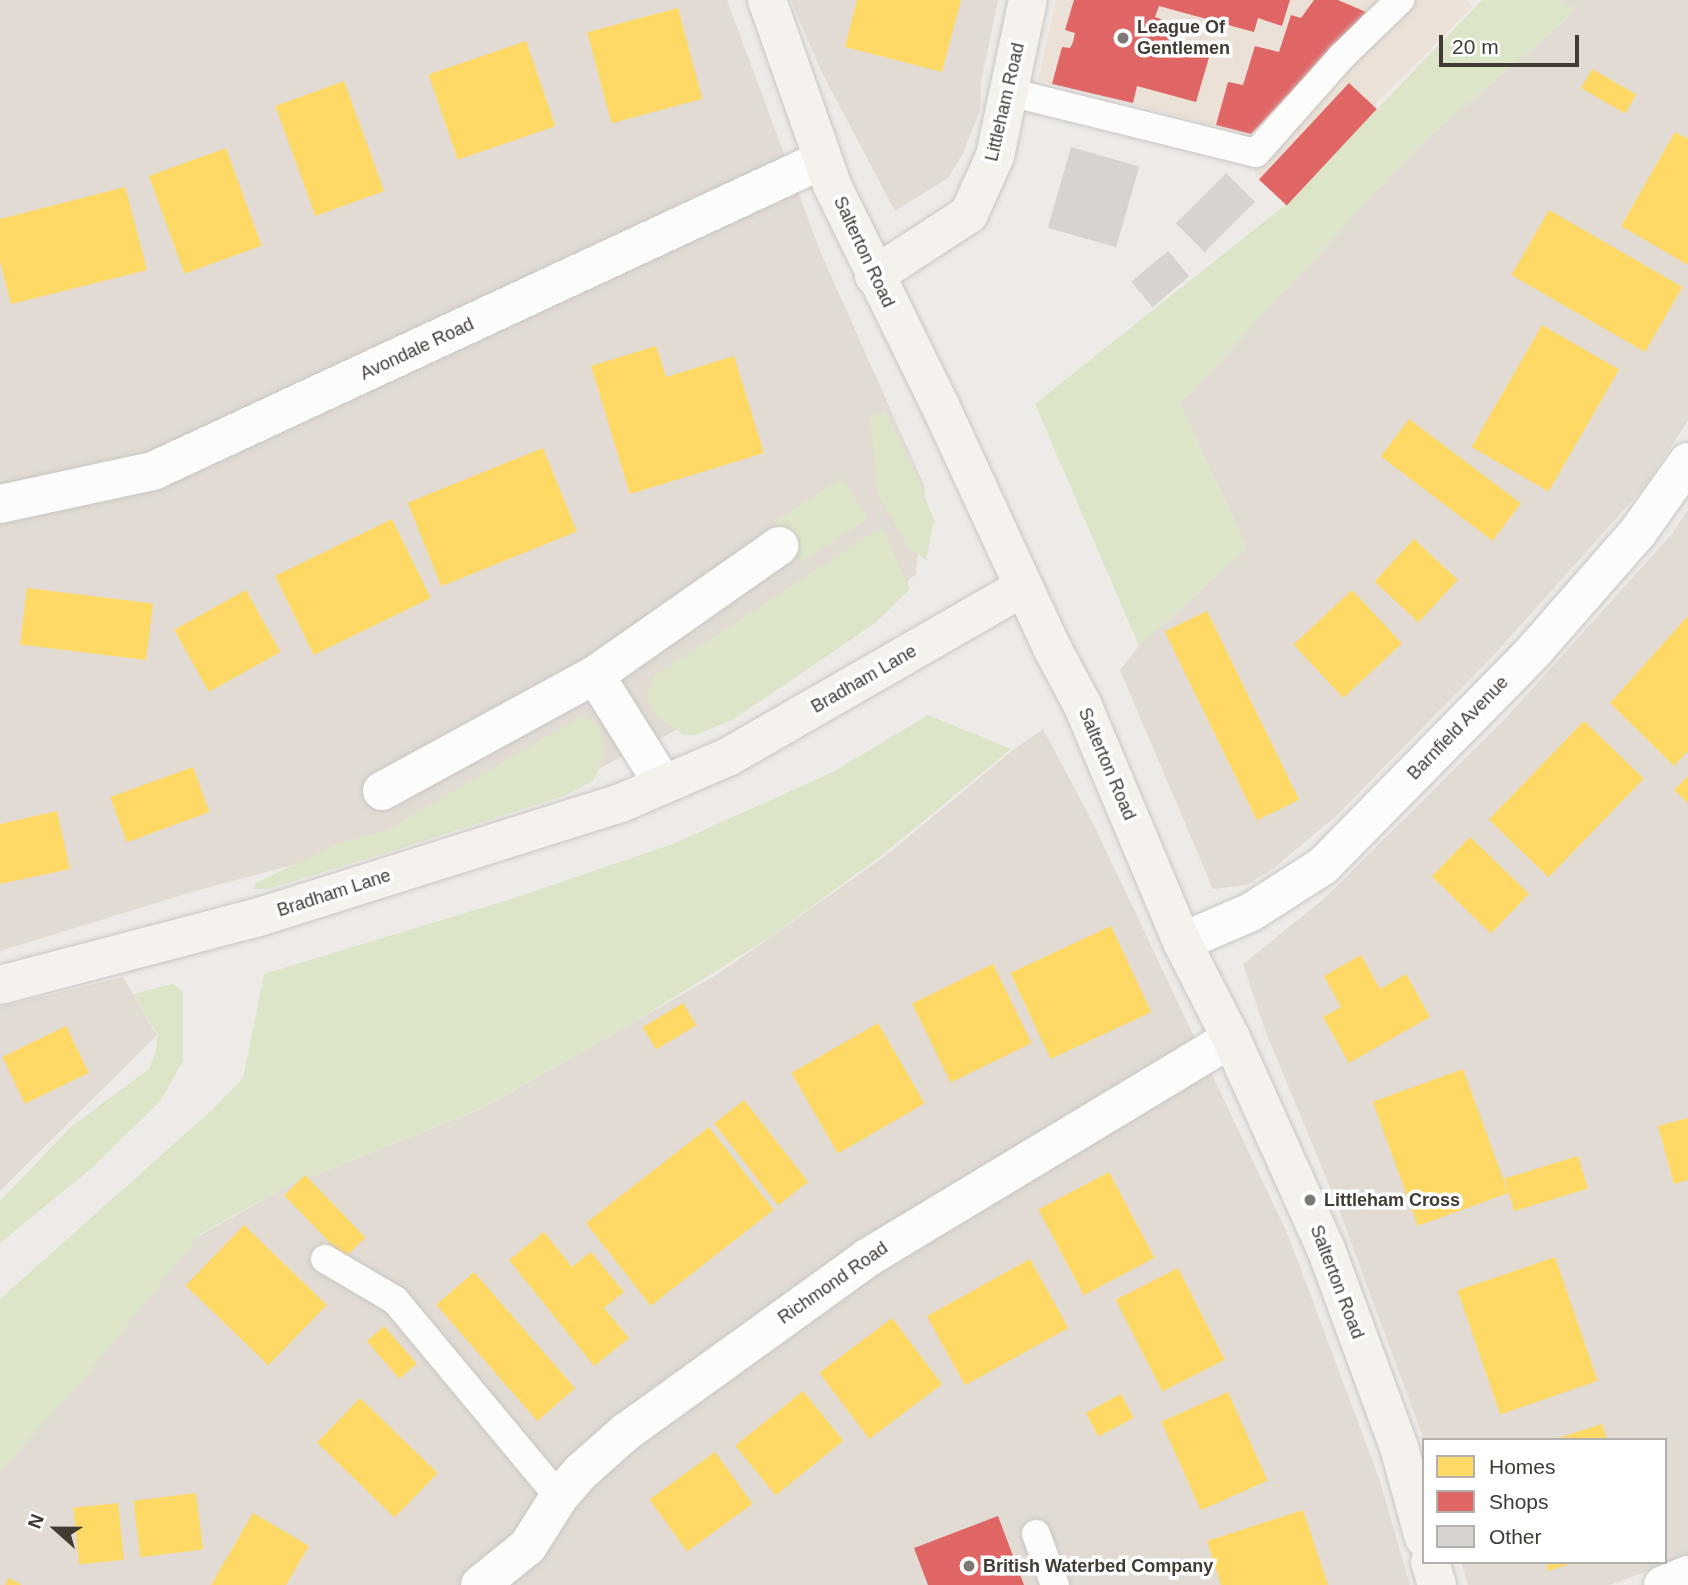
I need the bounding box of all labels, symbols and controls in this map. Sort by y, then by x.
place label: League Of Gentlemen [1137,17,1230,60]
scale bar [1443,21,1583,65]
marker: League Of Gentlemen [1115,30,1131,46]
text: 20 m [1452,35,1499,58]
street label: Littleham Road [981,41,1029,163]
street label: Salterton Road [829,193,899,311]
street label: Avondale Road [357,313,477,385]
street label: Bradham Lane [807,640,921,718]
street label: Barnfield Avenue [1403,671,1513,785]
street label: Salterton Road [1074,705,1140,823]
street label: Bradham Lane [275,864,393,922]
place label: Littleham Cross [1324,1189,1460,1211]
marker: Littleham Cross [1302,1192,1318,1208]
street label: Salterton Road [1305,1222,1369,1342]
street label: Richmond Road [774,1237,892,1329]
legend [1422,1438,1667,1564]
text: Homes [1489,1455,1556,1478]
text: Shops [1489,1490,1549,1513]
north arrow [21,1494,91,1564]
text: N [24,1511,48,1531]
text: Other [1489,1525,1542,1548]
place label: British Waterbed Company [983,1555,1213,1577]
marker: British Waterbed Company [961,1558,977,1574]

